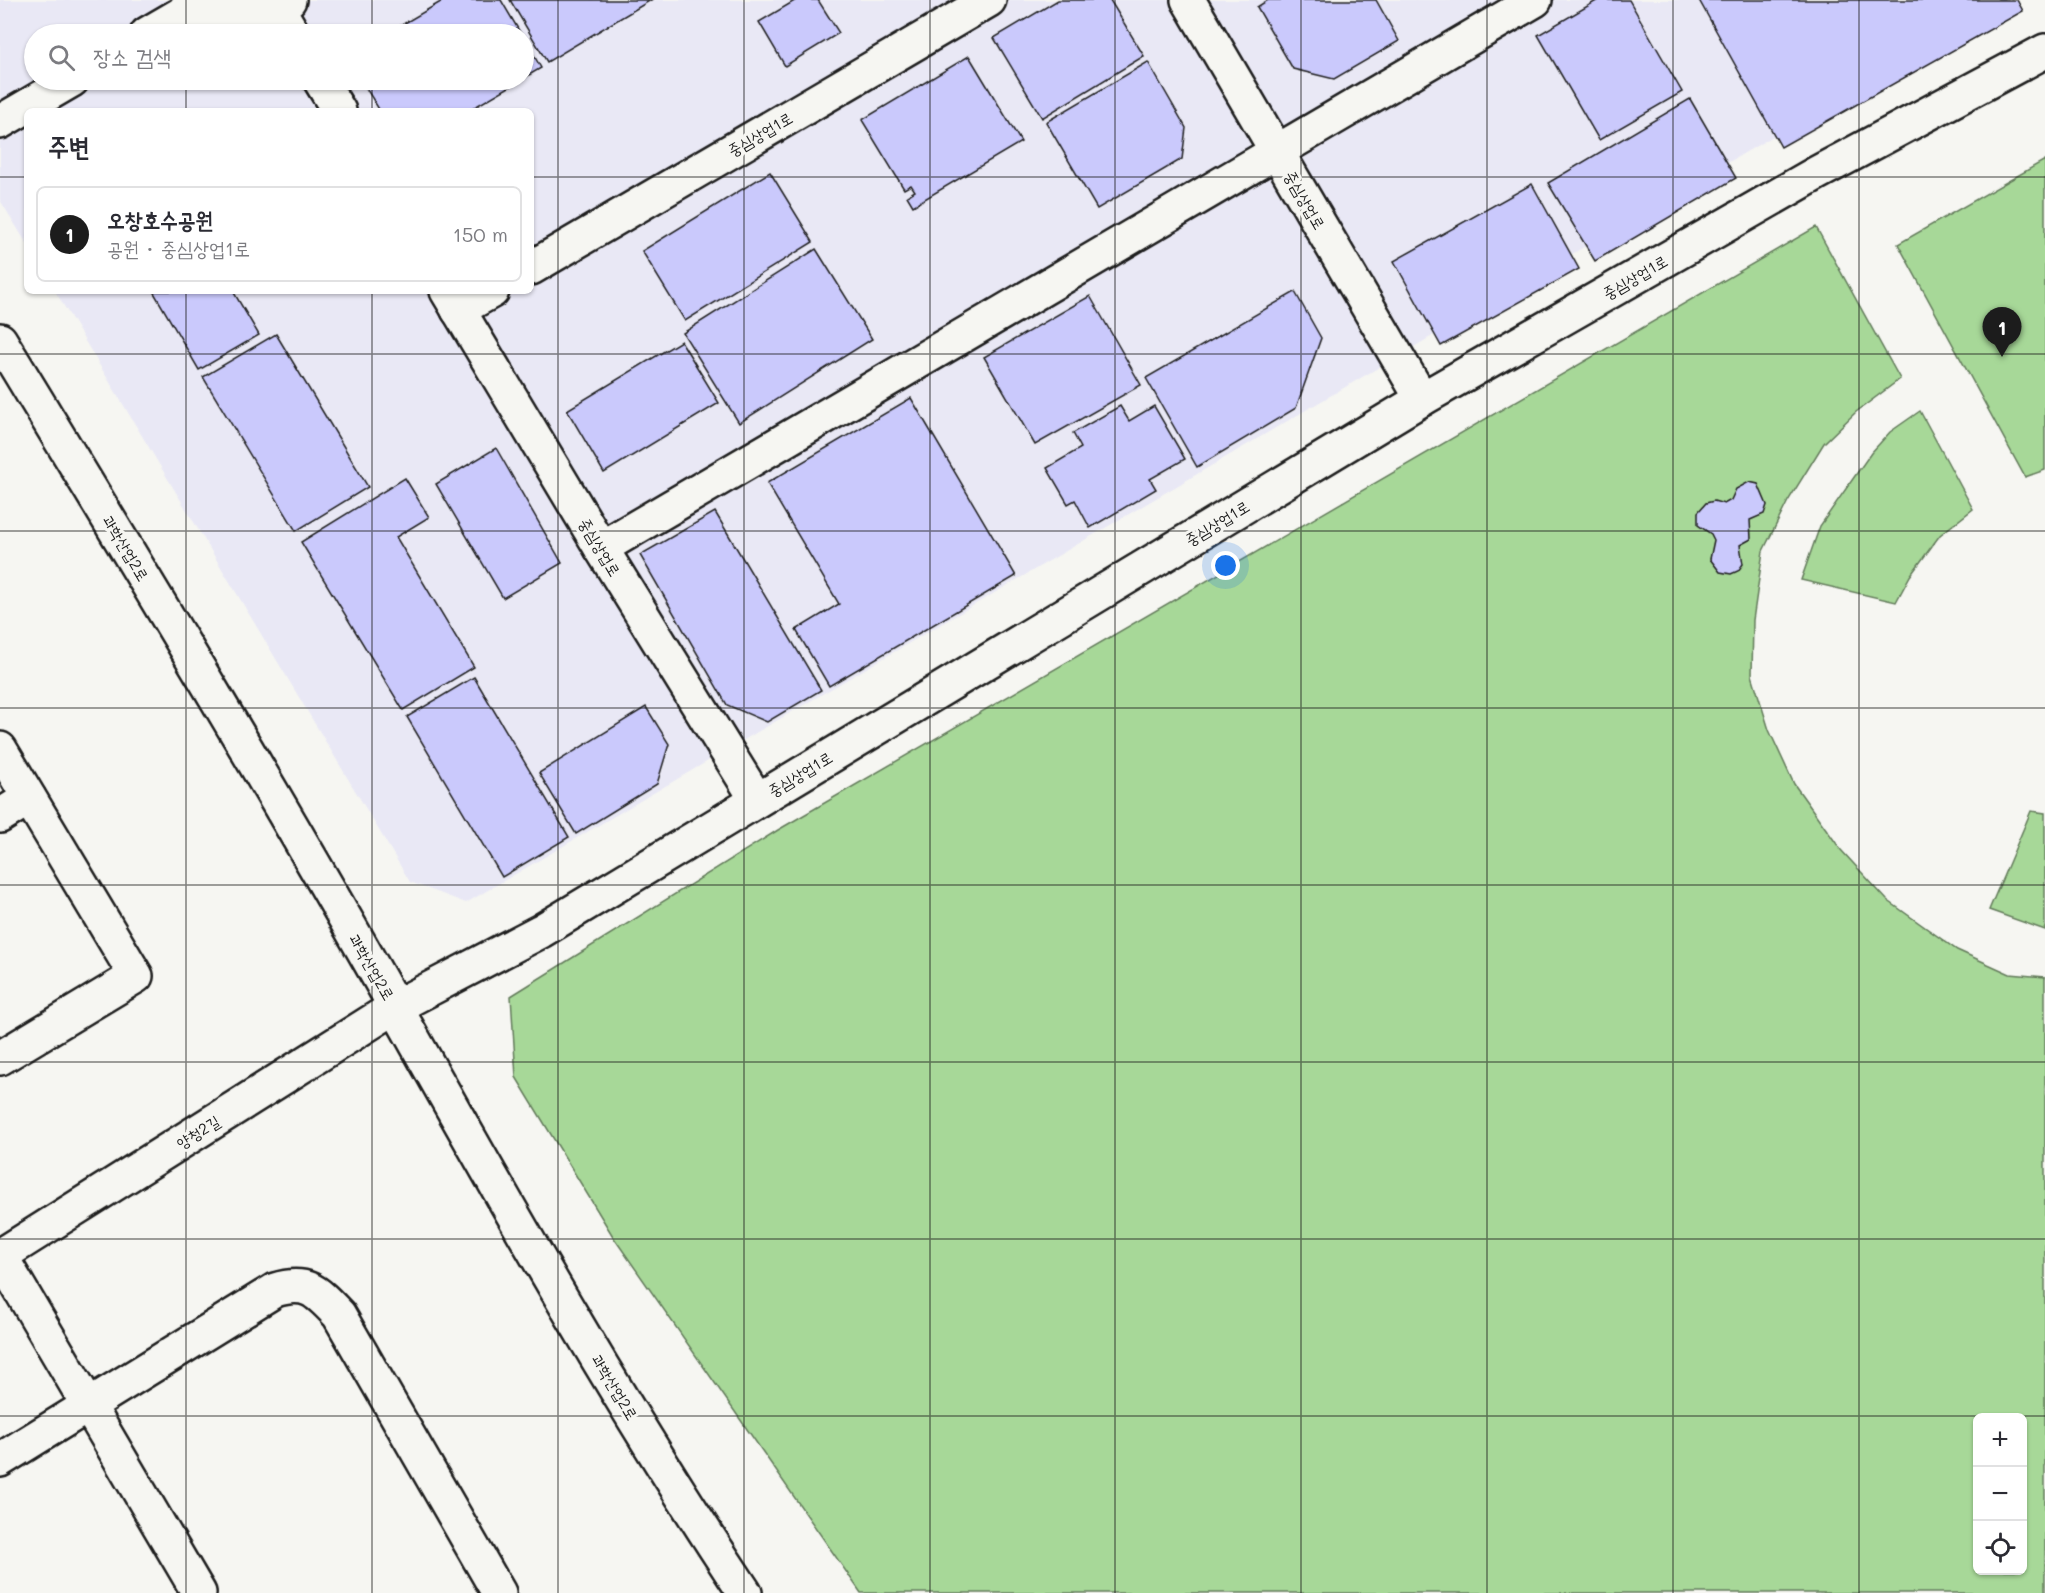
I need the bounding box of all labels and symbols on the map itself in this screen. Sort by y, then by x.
street label: 중심상업1로 [724,107,796,161]
street label: 중심상업로 [1280,167,1331,233]
street label: 중심상업1로 [1599,250,1671,304]
pin: 1 [1982,308,2022,357]
street label: 중심상업1로 [1181,495,1253,550]
street label: 과학산업2로 [99,511,154,585]
street label: 중심상업로 [575,514,626,580]
your location [1211,551,1240,580]
street label: 중심상업1로 [764,746,836,801]
street label: 과학산업2로 [345,930,400,1004]
street label: 양청2길 [172,1110,224,1153]
street label: 과학산업2로 [588,1350,643,1424]

